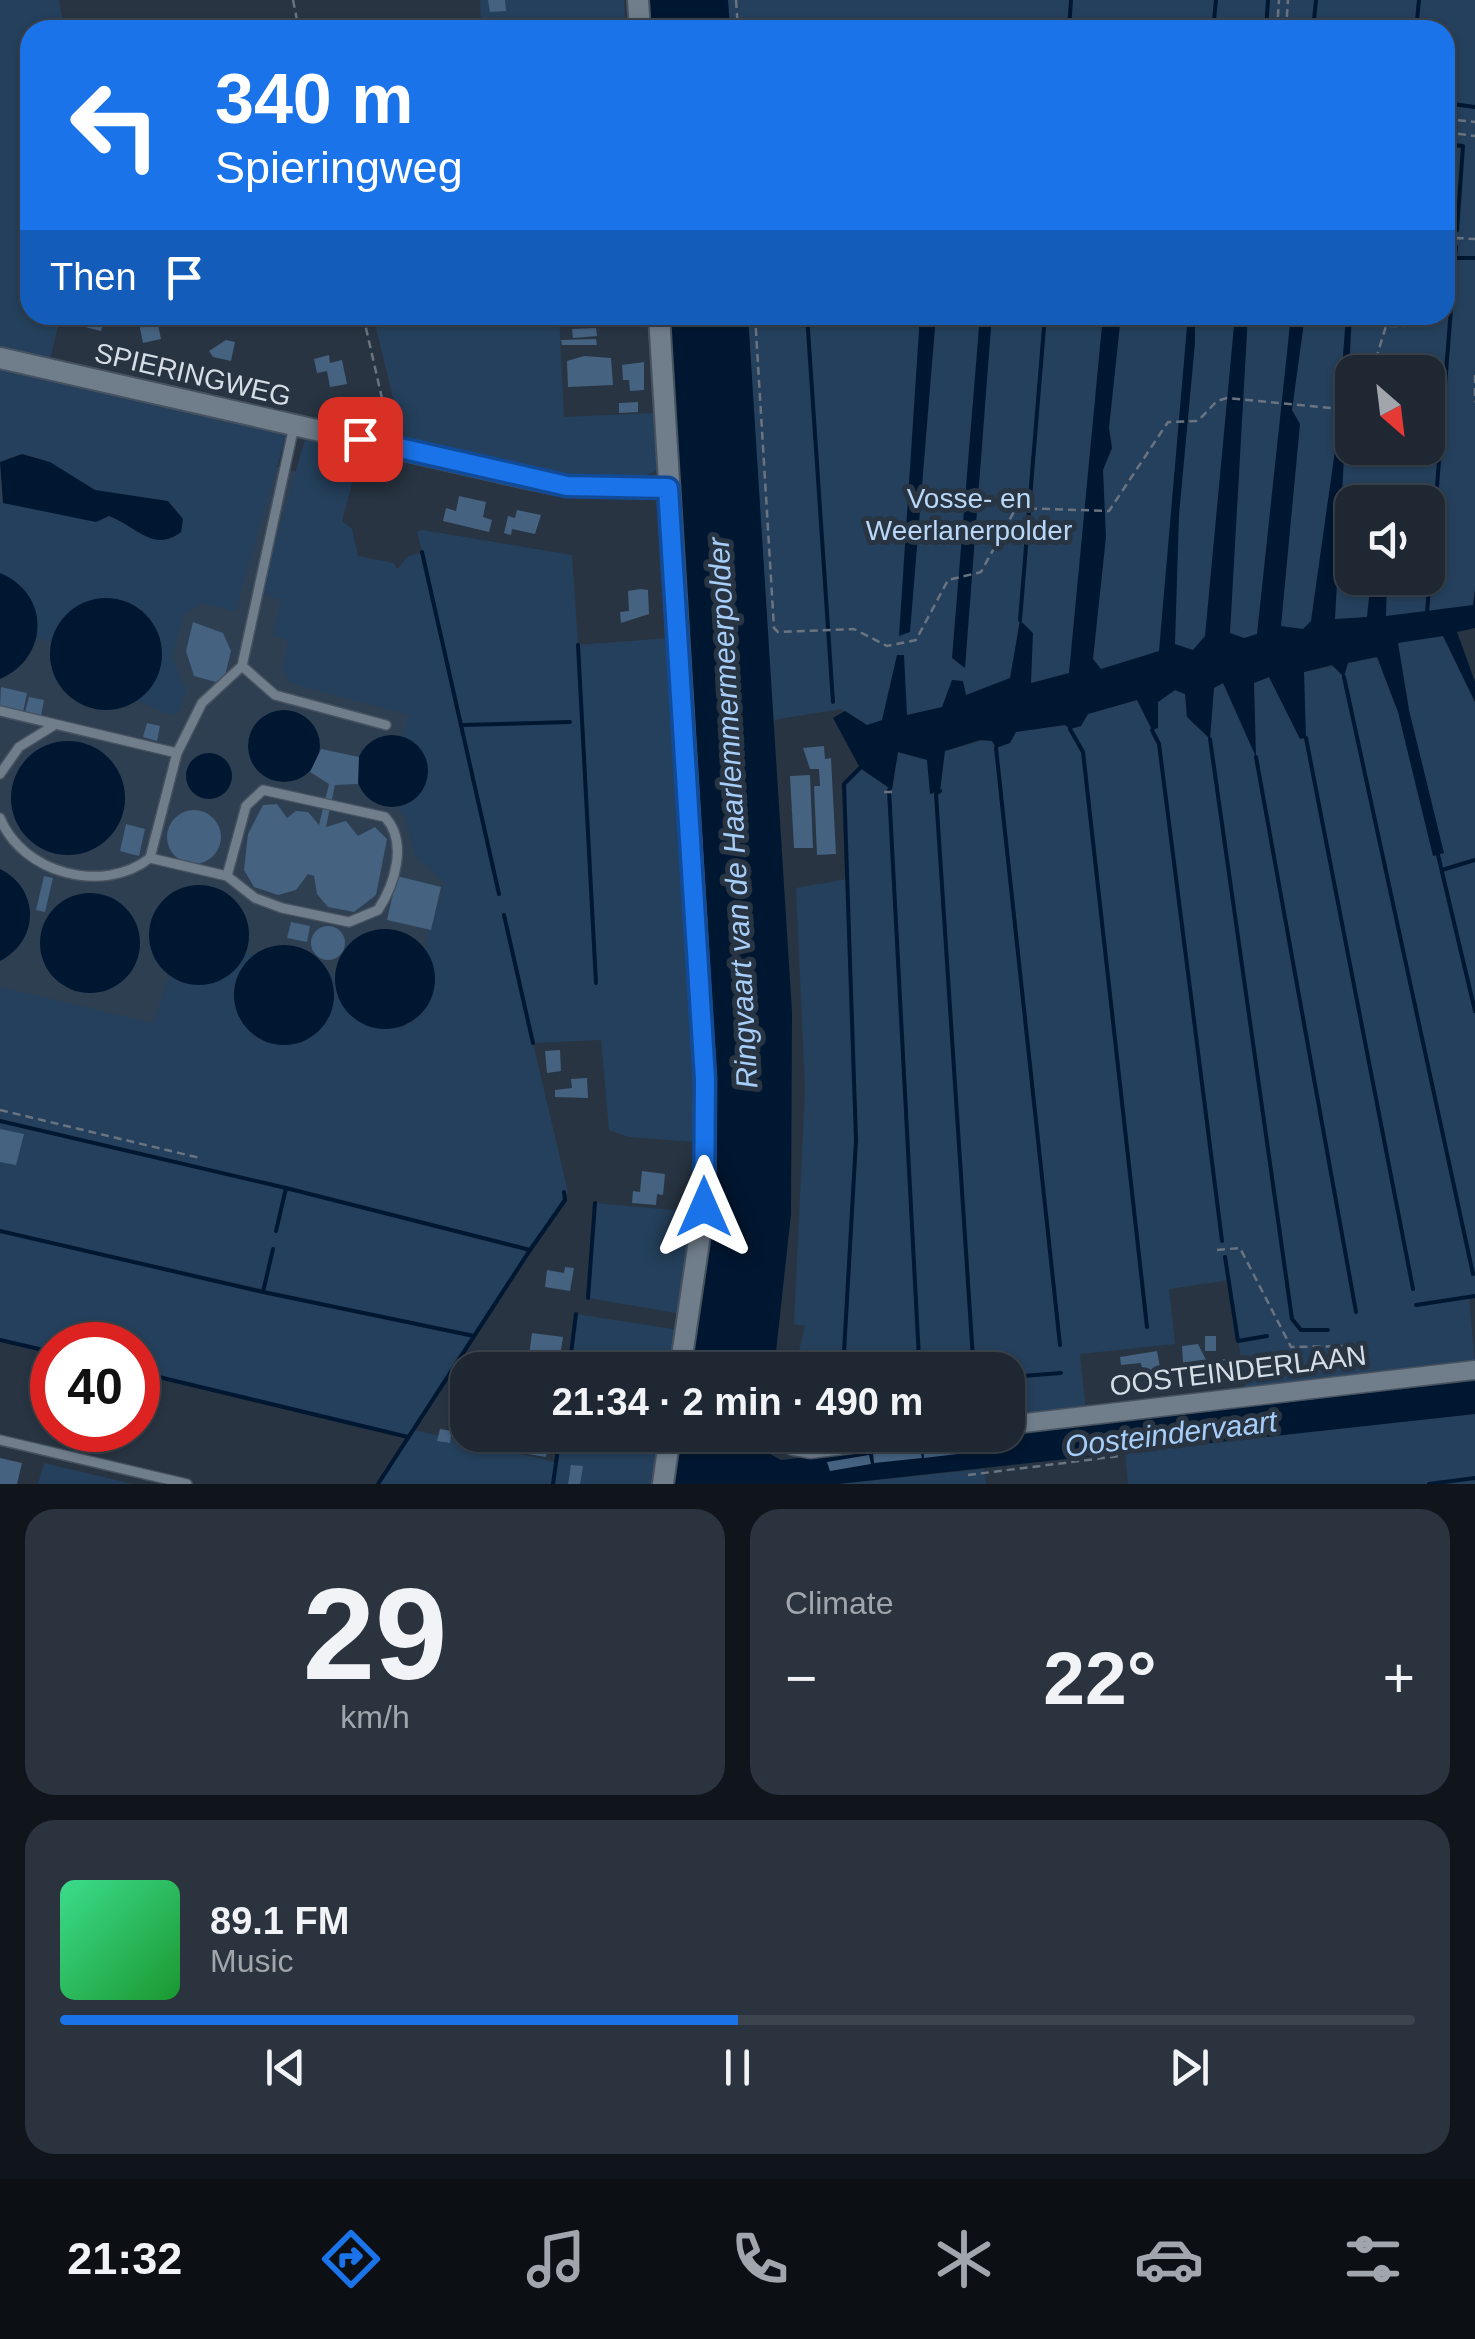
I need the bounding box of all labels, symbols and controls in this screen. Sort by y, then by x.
icon: left [50,60,180,190]
text: 340 m [215,60,413,138]
text: Spieringweg [215,142,463,193]
icon: arrive [157,250,212,305]
text: Then [50,256,137,298]
street label: SPIERINGWEG [92,337,294,412]
north arrow [1335,355,1445,465]
map controls [1335,355,1445,595]
pin [318,397,403,482]
icon: arrive [333,412,388,467]
park label: Vosse- en Weerlanerpolder [866,483,1072,546]
button: sound [1335,485,1445,595]
water label: Ringvaart van de Haarlemmermeerpolder [702,536,763,1089]
position arrow [652,1155,756,1259]
speed limit sign: 40 [30,1322,160,1452]
street label: OOSTEINDERLAAN [1108,1339,1368,1402]
text: 21:34 · 2 min · 490 m [552,1381,923,1423]
water label: Oosteindervaart [1063,1404,1281,1463]
text: 29 [303,1561,447,1707]
text: Climate [785,1585,893,1621]
text: 22° [1043,1636,1157,1720]
text: − [785,1647,817,1709]
text: + [1383,1647,1415,1709]
text: km/h [340,1699,410,1735]
text: 89.1 FM [210,1900,349,1942]
text: Music [210,1943,294,1979]
icon: previous [258,2040,313,2095]
icon: pause [710,2040,765,2095]
icon: next [1162,2040,1217,2095]
icon: directions [316,2224,386,2294]
icon: music [521,2224,591,2294]
icon: phone [725,2224,795,2294]
icon: climate [929,2224,999,2294]
icon: car [1134,2224,1204,2294]
icon: filters [1338,2224,1408,2294]
text: 21:32 [67,2233,182,2284]

